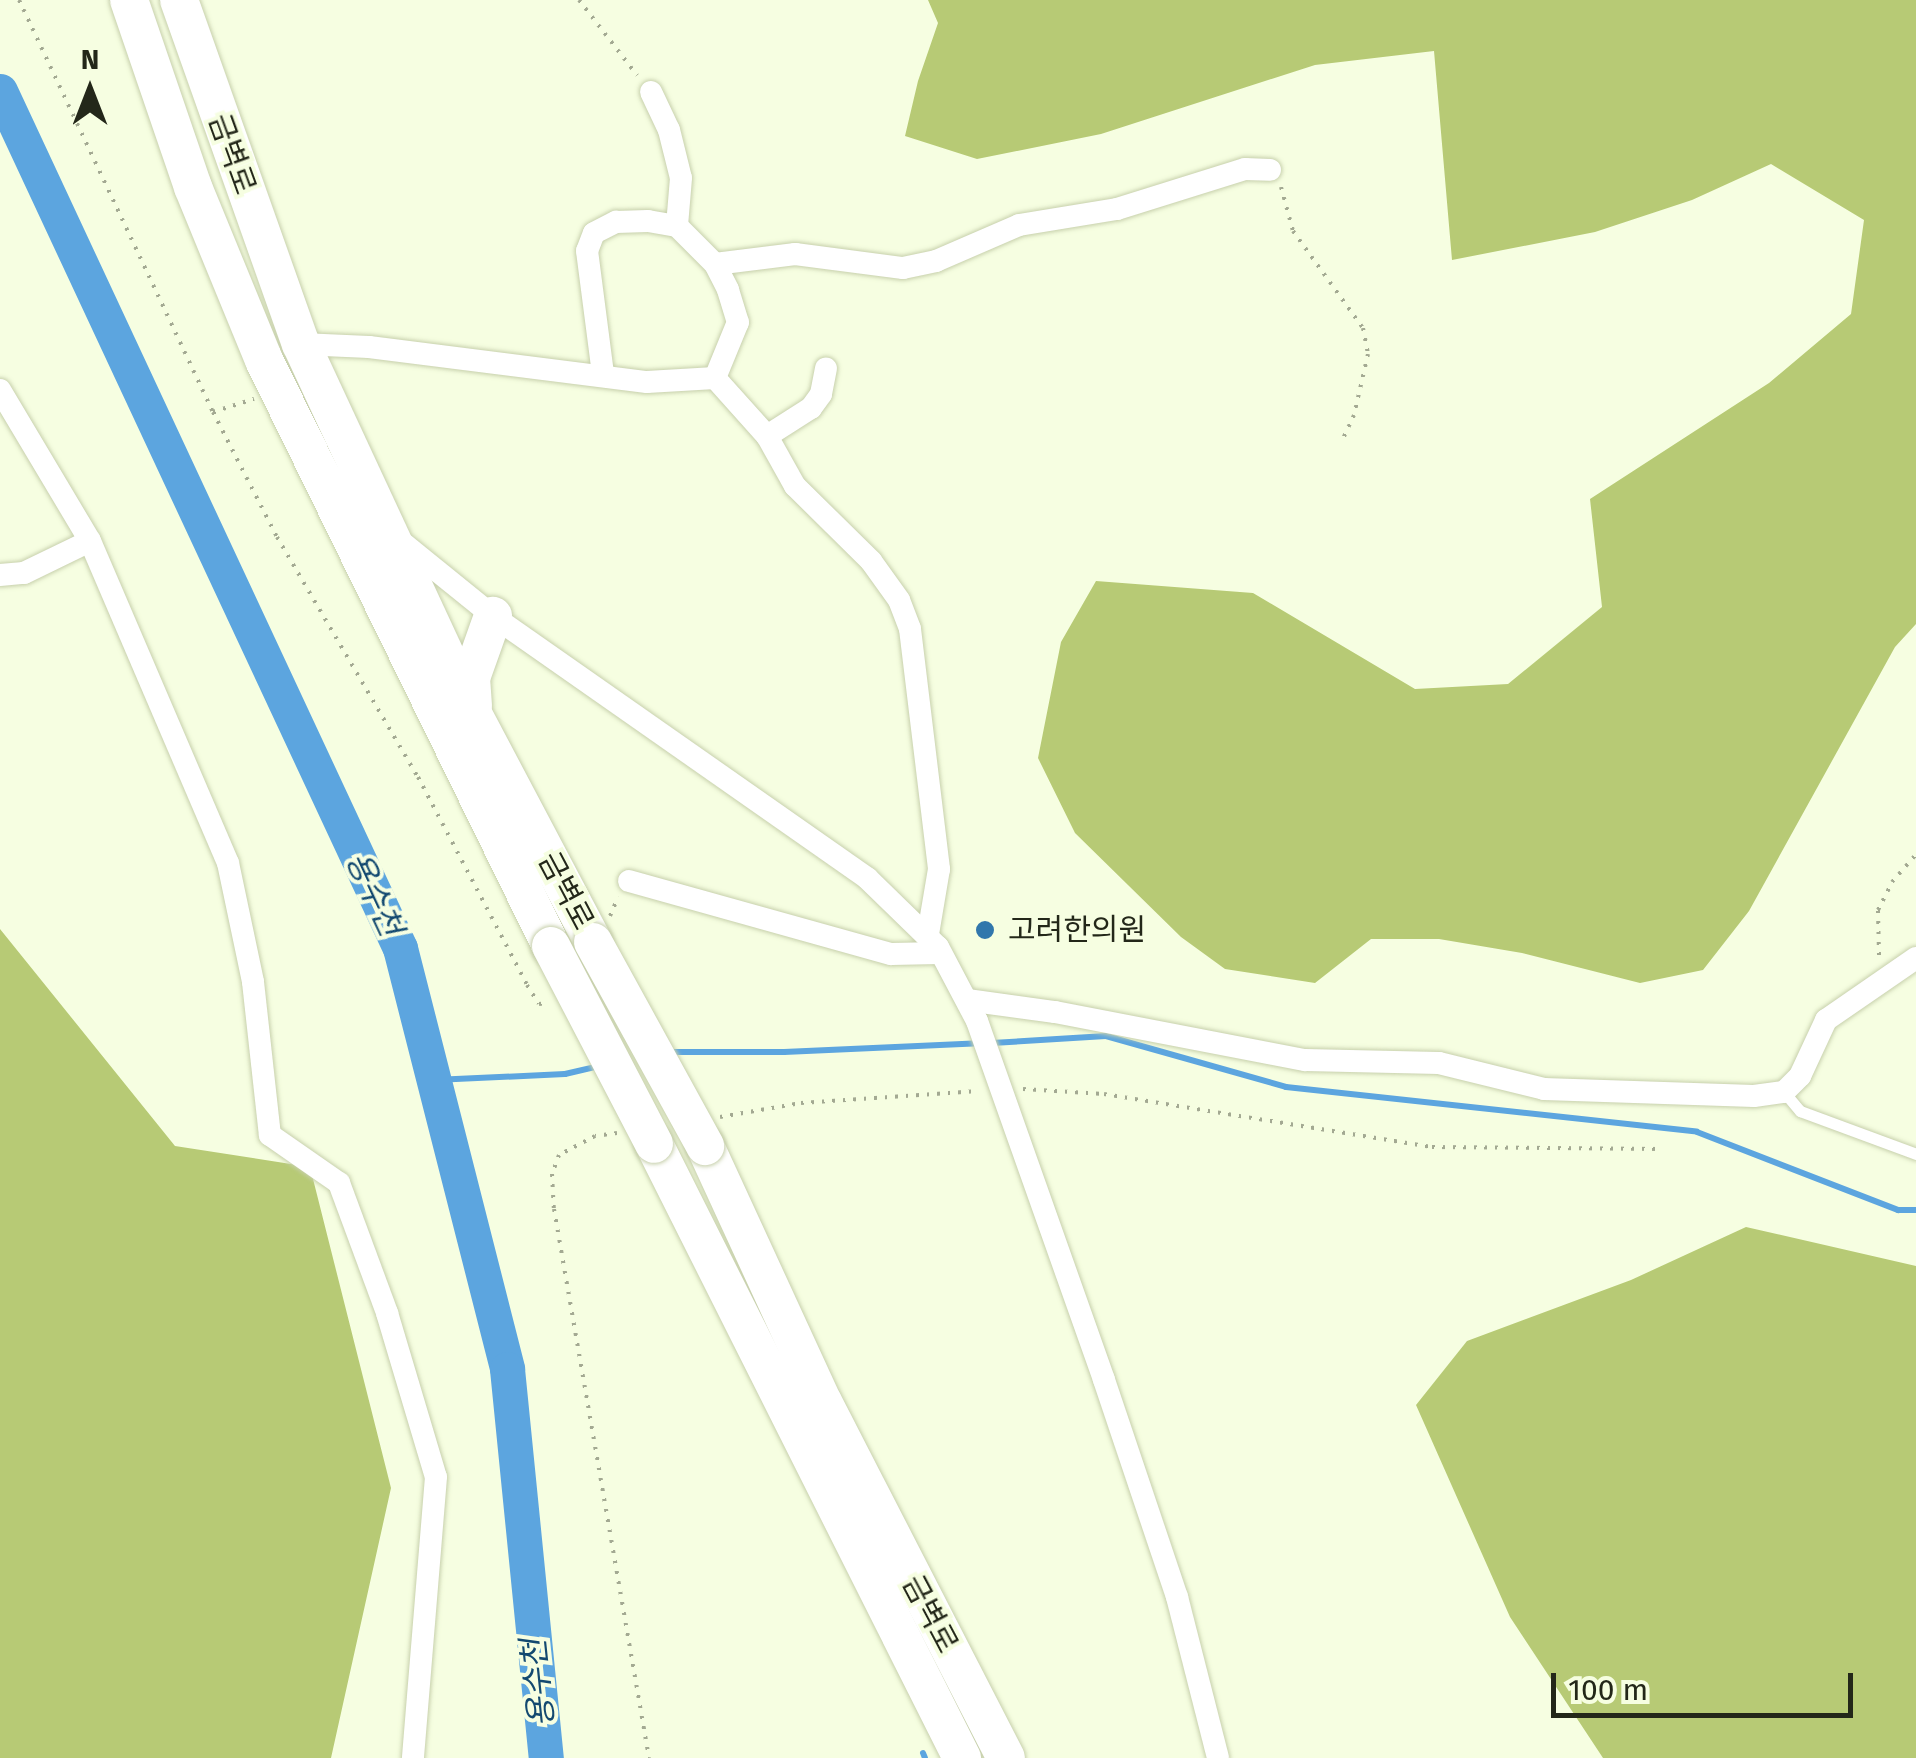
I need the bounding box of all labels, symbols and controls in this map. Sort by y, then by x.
north arrow [40,40,140,140]
text: N [81,43,99,76]
street label: 금벽로 [201,109,263,199]
water label: 용수천 [338,846,410,942]
street label: 금벽로 [531,846,601,936]
place label: 고려한의원 [1008,912,1146,948]
marker: 고려한의원 [972,917,998,943]
street label: 금벽로 [895,1569,965,1659]
water label: 용수천 [514,1637,562,1729]
scale bar [1556,1653,1858,1715]
text: 100 m [1568,1672,1648,1708]

